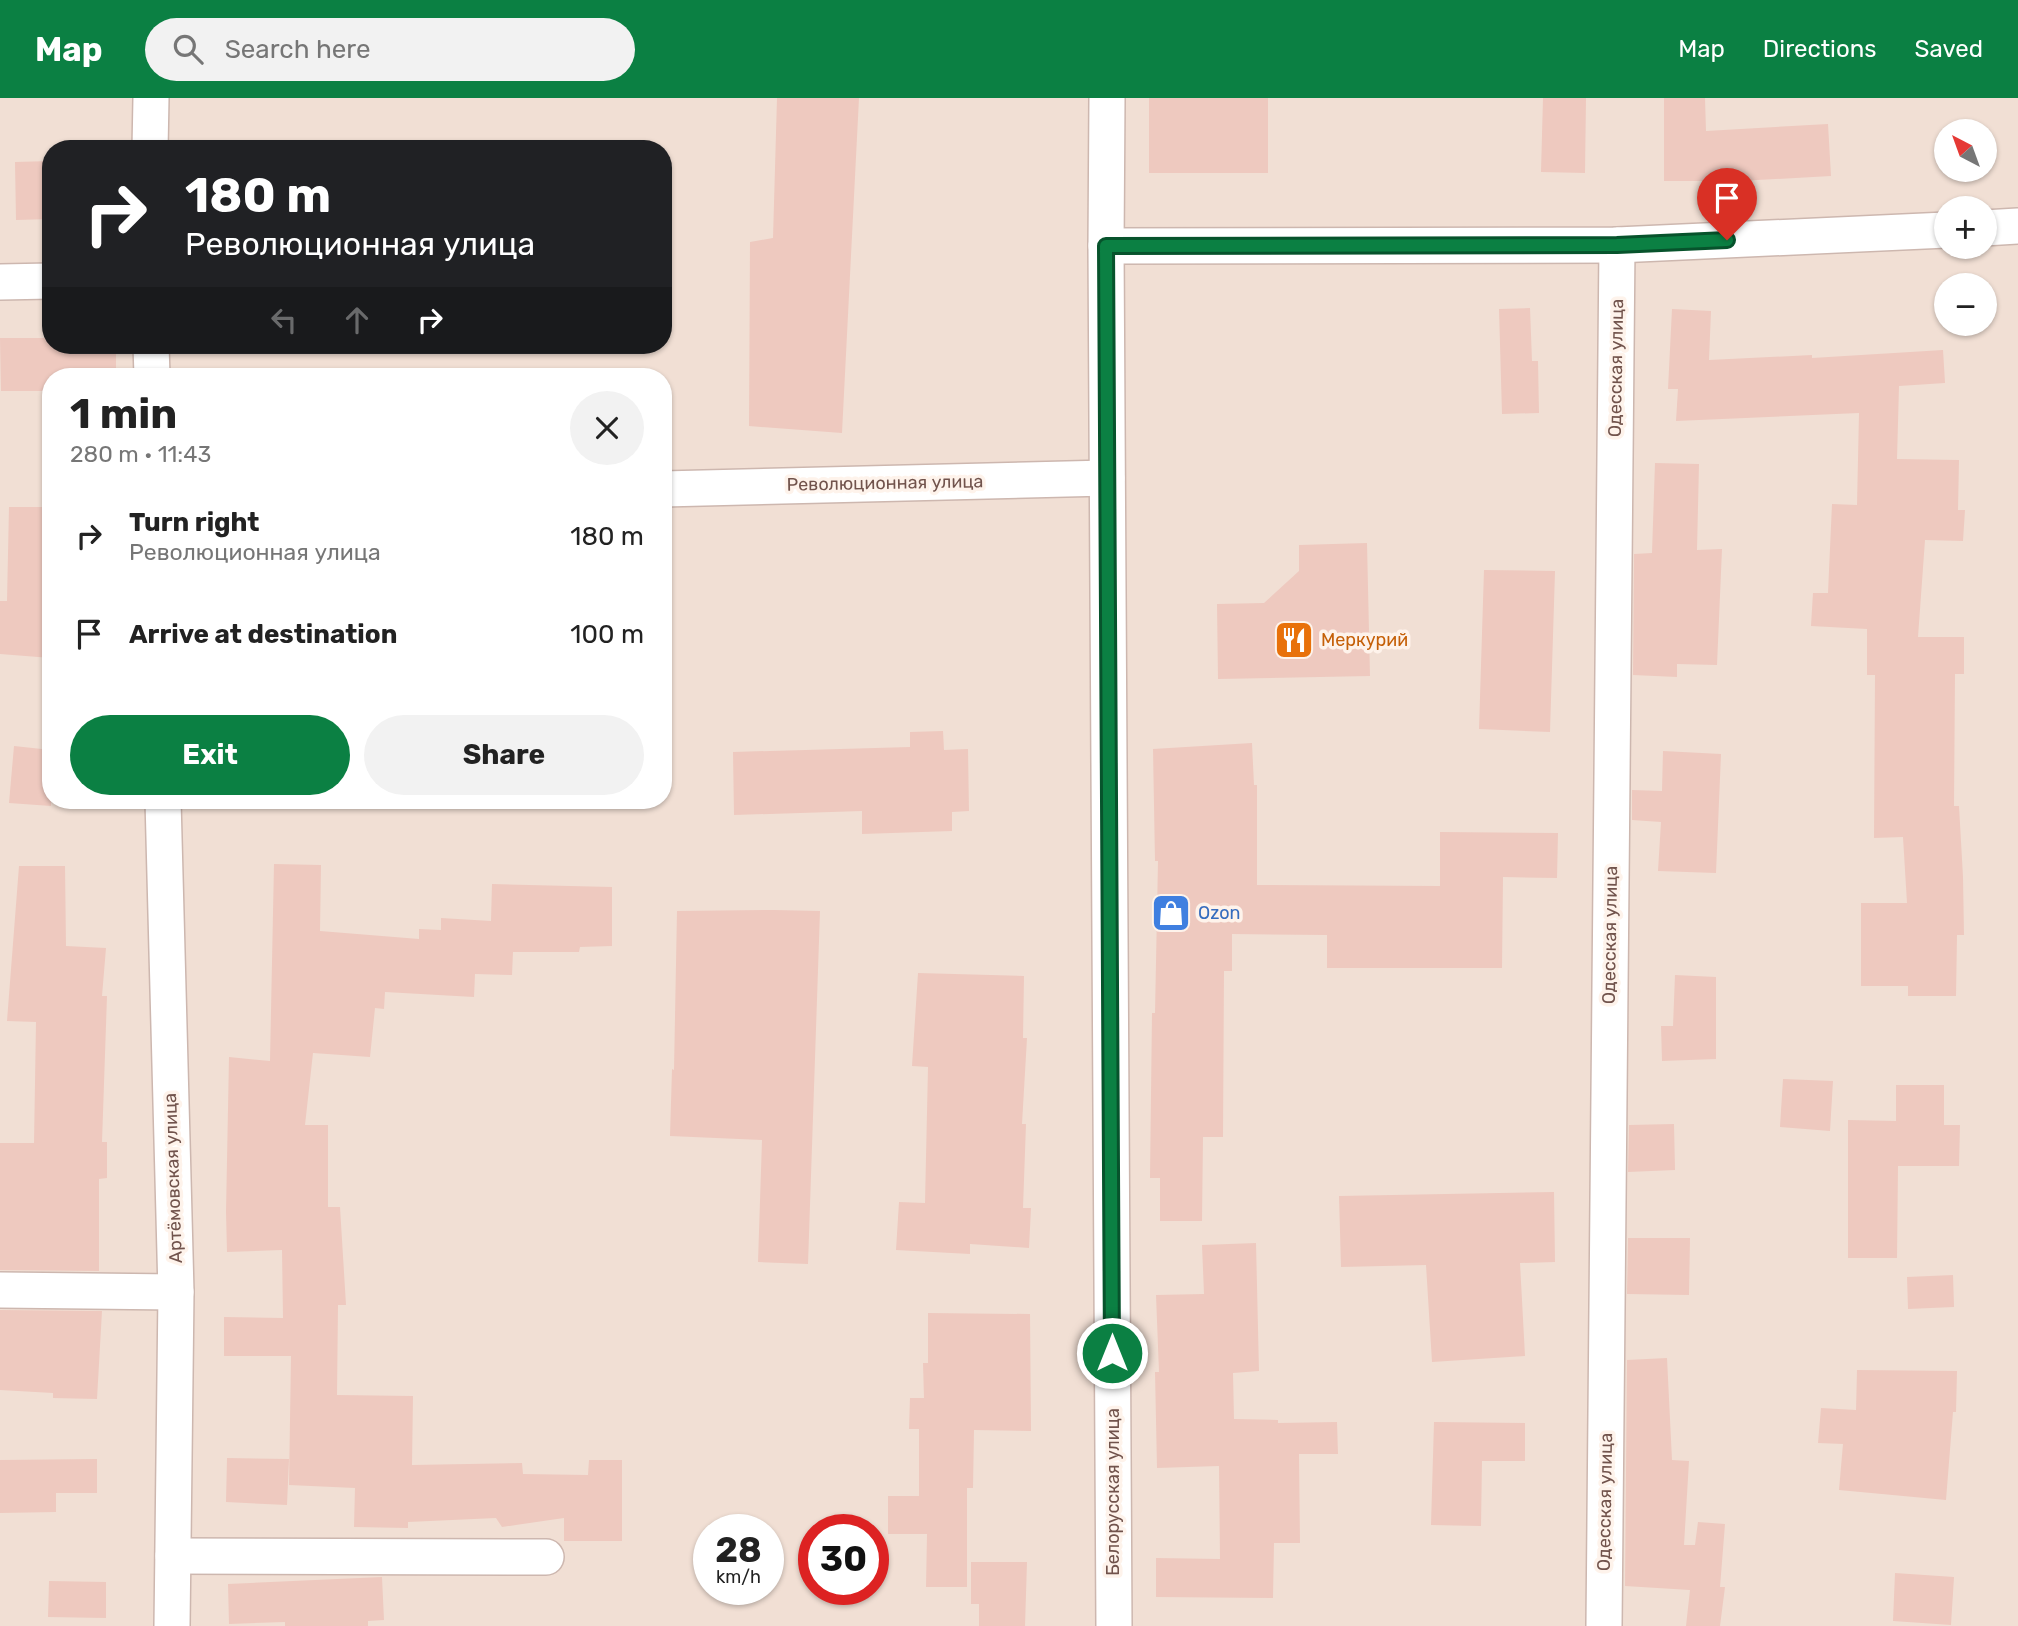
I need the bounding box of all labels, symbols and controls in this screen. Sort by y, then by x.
search box [145,18,635,81]
text: Map [35,30,103,69]
icon: search [169,30,207,68]
text: Search here [225,34,370,65]
text: Map [1678,35,1725,63]
text: Directions [1763,35,1876,63]
text: Saved [1914,35,1983,63]
north arrow [1934,119,1997,182]
map controls [1934,119,1997,336]
text: 180 m [185,166,331,224]
icon: right [70,168,161,259]
pin [1697,168,1757,240]
icon: arrive [1708,179,1746,217]
button: + [1934,196,1997,259]
text: Революционная улица [185,225,535,263]
button: − [1934,273,1997,336]
street label: Одесская улица [1604,299,1628,437]
icon: left [265,301,303,339]
icon: ahead [338,301,376,339]
icon: right [411,301,449,339]
text: 1 min [70,389,177,439]
button: close [570,391,644,465]
text: 280 m · 11:43 [70,440,211,468]
street label: Революционная улица [786,470,984,496]
text: Turn right [129,507,259,538]
icon: right [70,517,108,555]
text: 180 m [570,521,644,552]
text: Революционная улица [129,538,381,566]
icon: arrive [70,615,108,653]
text: Arrive at destination [129,619,397,650]
text: 100 m [570,619,644,650]
restaurant icon: Меркурий [1273,619,1315,661]
place label: Меркурий [1321,629,1408,651]
button: Exit [70,715,350,795]
button: Share [364,715,644,795]
street label: Одесская улица [1598,866,1622,1004]
shop icon: Ozon [1150,892,1192,934]
place label: Ozon [1198,902,1240,924]
street label: Артёмовская улица [159,1093,187,1263]
position arrow [1075,1316,1149,1390]
street label: Белорусская улица [1102,1408,1124,1576]
street label: Одесская улица [1593,1433,1617,1571]
speed limit sign: 30 [798,1514,889,1605]
text: 28 [715,1529,762,1571]
text: km/h [716,1566,761,1588]

